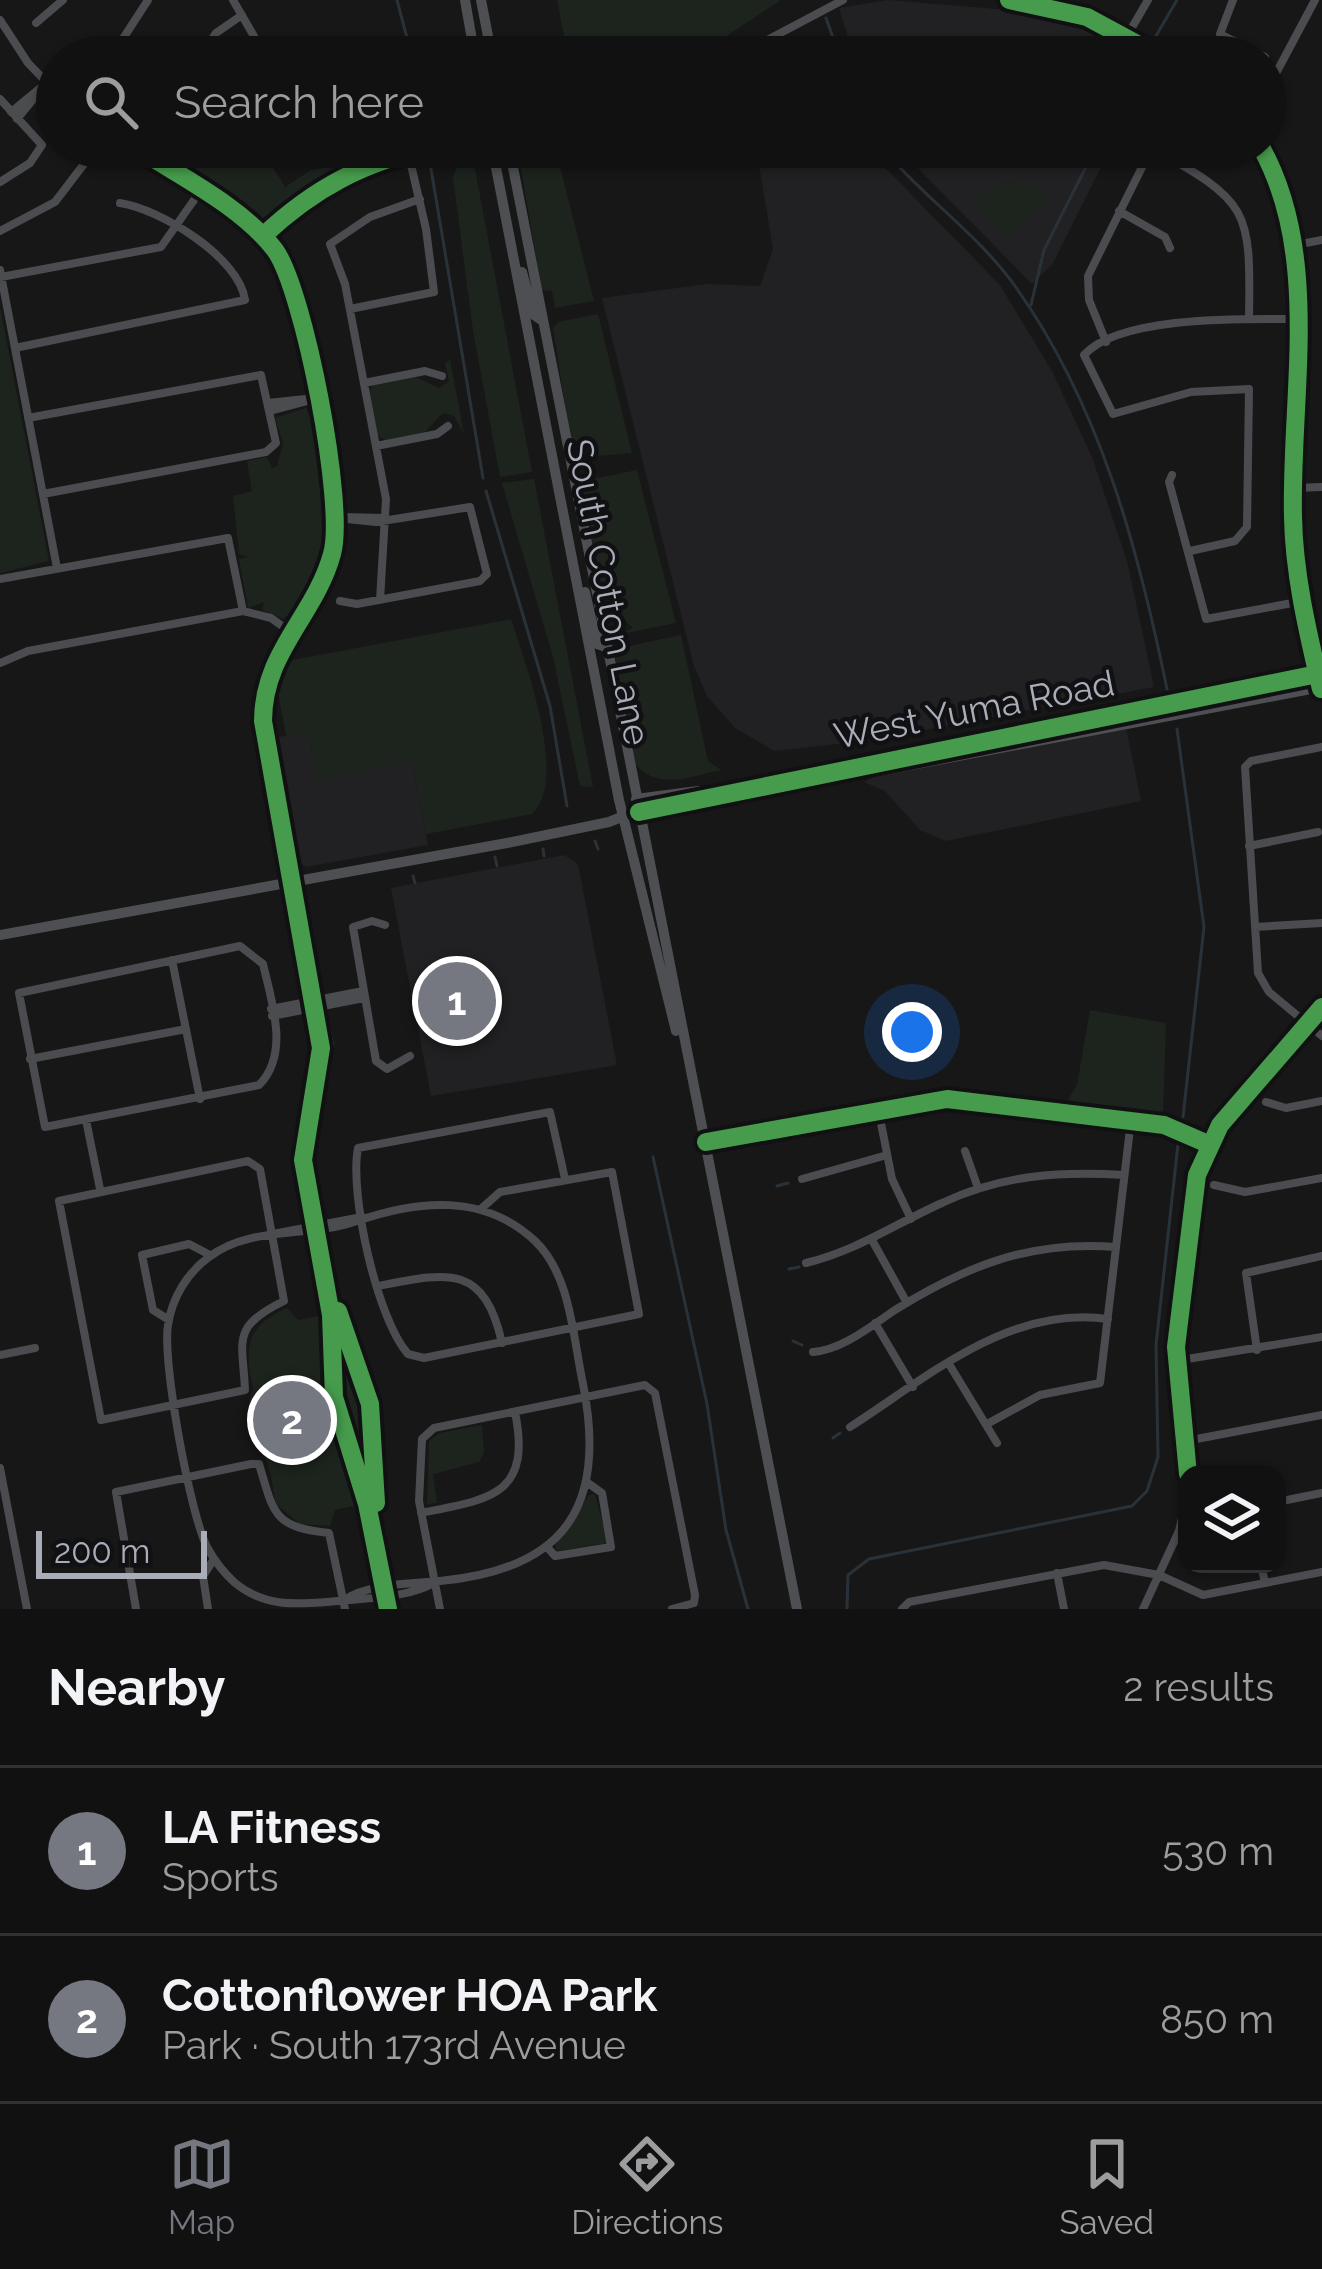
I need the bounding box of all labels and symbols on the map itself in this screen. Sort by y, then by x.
street label: South Cotton Lane [559,435,659,749]
street label: West Yuma Road [830,661,1118,757]
pin: 1 [418,956,496,1046]
your location [882,1002,942,1062]
pin: 2 [253,1375,331,1465]
scale bar [36,1525,207,1578]

